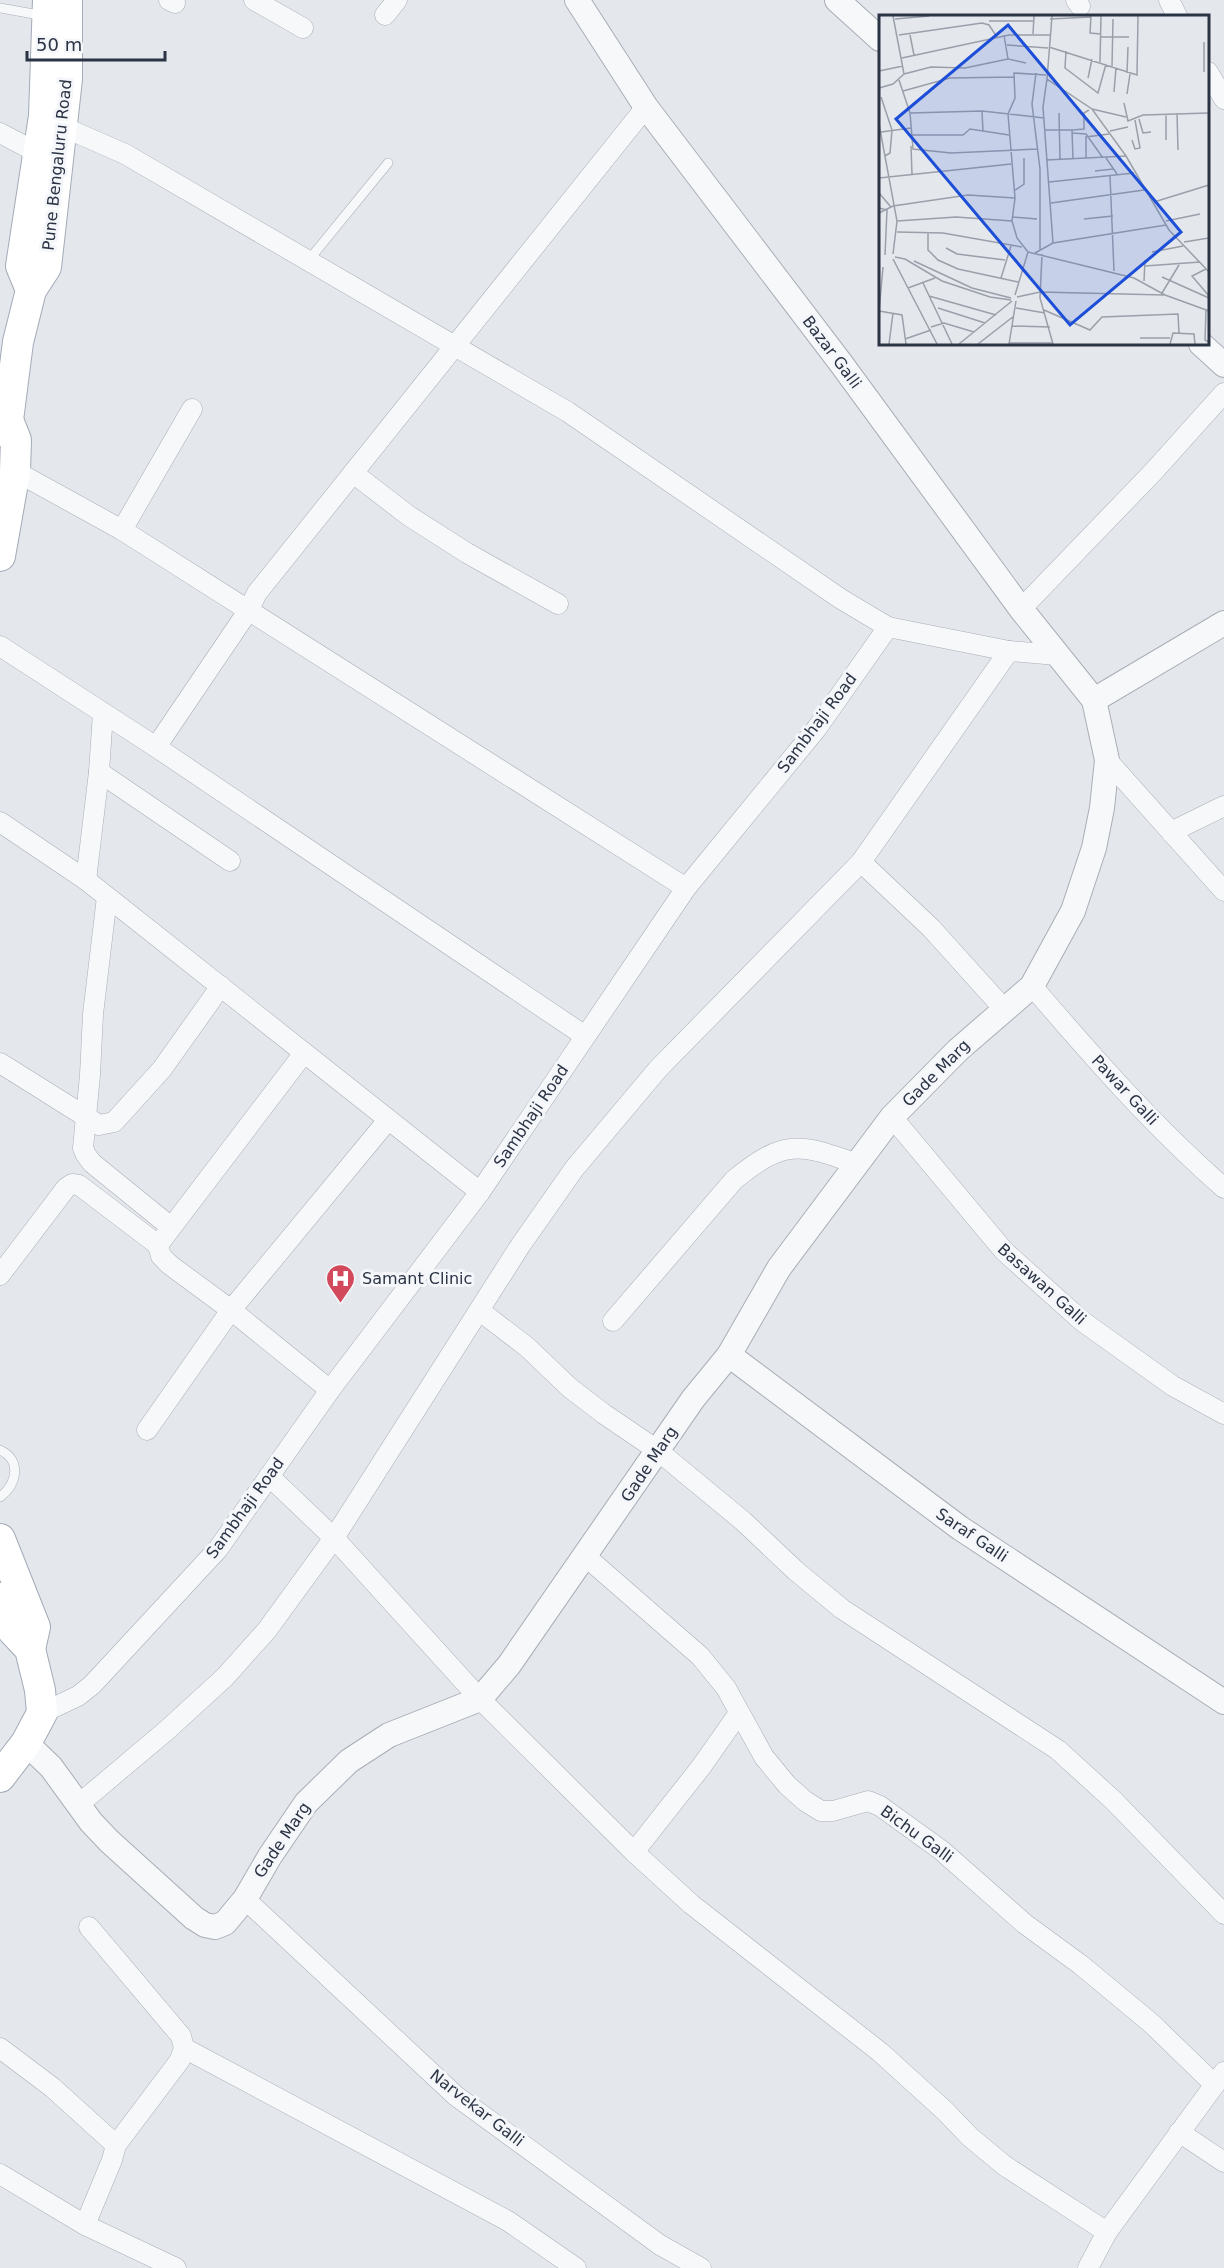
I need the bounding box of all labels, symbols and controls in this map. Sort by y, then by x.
inset map [879,15,1209,345]
scale bar [27,24,165,62]
text: 50 m [36,34,82,55]
street label: Pune Bengaluru Road [39,78,75,252]
street label: Bazar Galli [798,312,866,392]
street label: Sambhaji Road [773,669,861,777]
street label: Gade Marg [898,1035,974,1111]
street label: Pawar Galli [1088,1051,1162,1129]
street label: Sambhaji Road [490,1061,572,1171]
street label: Basawan Galli [994,1239,1090,1329]
hospital icon: Samant Clinic [325,1262,357,1304]
place label: Samant Clinic [362,1269,472,1288]
street label: Gade Marg [617,1422,681,1506]
street label: Sambhaji Road [202,1454,288,1562]
street label: Saraf Galli [932,1504,1012,1566]
street label: Gade Marg [250,1798,314,1882]
street label: Bichu Galli [877,1801,957,1867]
street label: Narvekar Galli [426,2066,528,2150]

